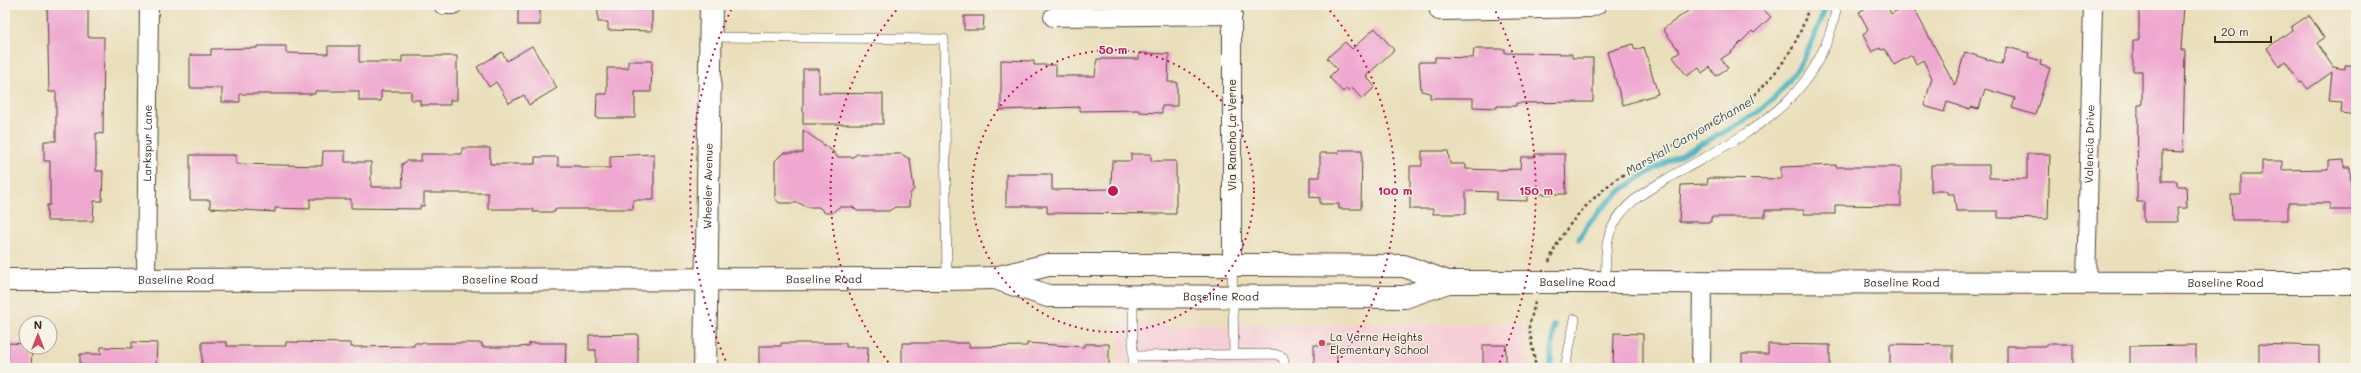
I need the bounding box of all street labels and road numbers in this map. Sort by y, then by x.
street label: Via Rancho La Verne [1224,79,1239,191]
street label: Larkspur Lane [139,104,155,182]
street label: Valencia Drive [2081,104,2097,184]
street label: Wheeler Avenue [699,143,716,229]
street label: Baseline Road [462,271,538,287]
street label: Baseline Road [786,271,862,286]
street label: Baseline Road [138,272,214,287]
street label: Baseline Road [1540,274,1615,289]
street label: Baseline Road [1864,274,1939,290]
street label: Baseline Road [2188,275,2263,290]
street label: Baseline Road [1183,288,1259,304]

